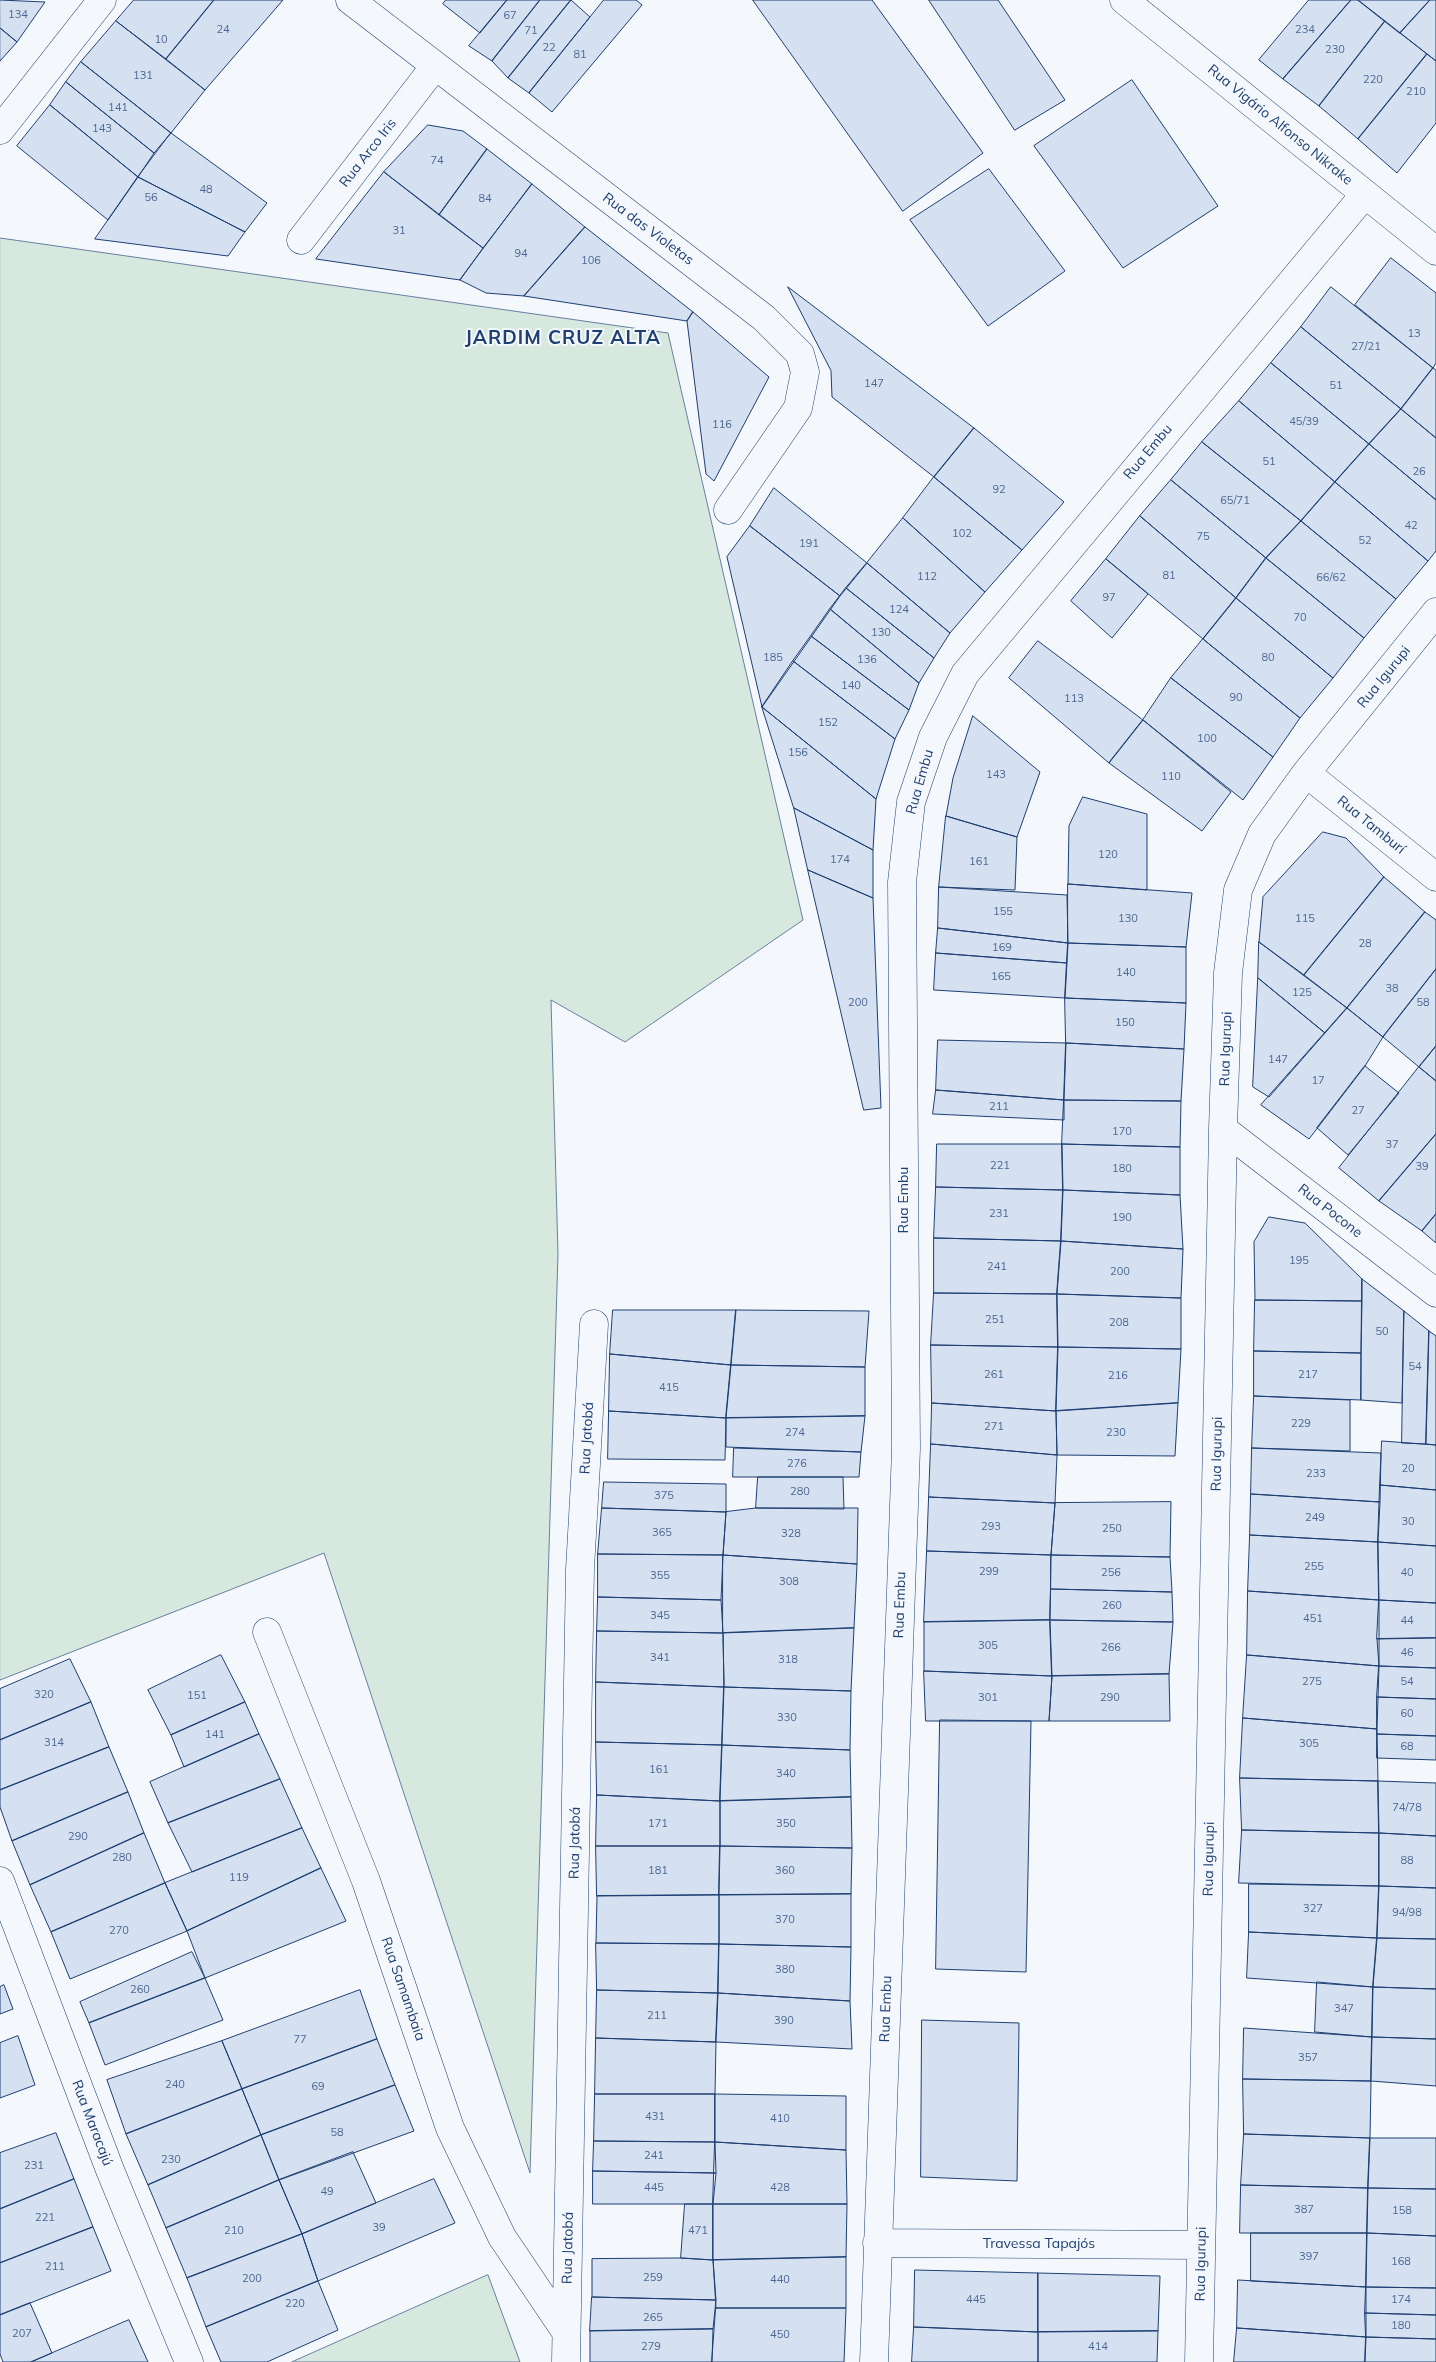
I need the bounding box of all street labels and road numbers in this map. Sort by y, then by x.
street label: Rua Vigário Alfonso Nikrake [1204,61,1356,189]
street label: Rua Arco Iris [336,115,400,191]
street label: Rua das Violetas [599,189,697,269]
street label: Rua Embu [1120,421,1176,483]
street label: Rua Igurupi [1354,643,1414,711]
street label: Rua Embu [903,748,937,816]
street label: Rua Tamburí [1334,792,1408,858]
street label: Rua Igurupi [1216,1011,1236,1087]
street label: Rua Embu [896,1167,912,1233]
street label: Rua Pocone [1294,1181,1366,1241]
street label: Rua Jatobá [577,1401,597,1475]
street label: Rua Igurupi [1208,1416,1226,1492]
street label: Rua Embu [890,1571,910,1639]
street label: Rua Jatobá [566,1807,584,1879]
street label: Rua Igurupi [1200,1821,1218,1897]
street label: Rua Samambaia [377,1935,429,2043]
street label: Rua Embu [876,1975,896,2043]
street label: Rua Maracajú [68,2078,116,2168]
street label: Rua Jatobá [559,2212,577,2284]
street label: Rua Igurupi [1192,2226,1210,2302]
street label: Travessa Tapajós [983,2236,1095,2252]

